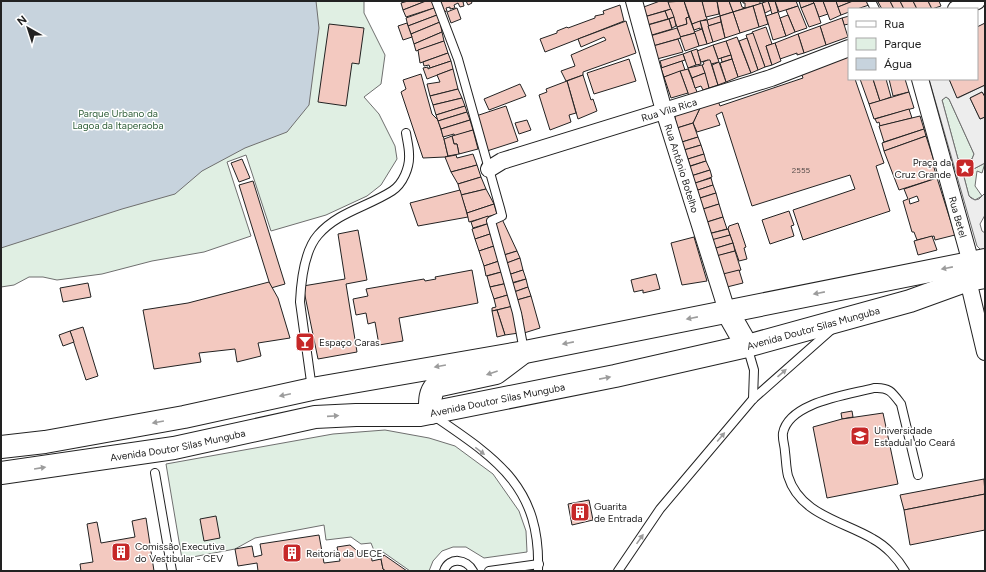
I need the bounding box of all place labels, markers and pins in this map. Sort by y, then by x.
place label: Praça da Cruz Grande [894,156,952,181]
place icon: Praça da Cruz Grande [954,157,976,179]
bar icon: Espaço Caras [294,331,316,353]
place label: Espaço Caras [319,336,380,349]
place label: Universidade Estadual do Ceará [874,424,955,449]
school or university icon: Universidade Estadual do Ceará [849,425,871,447]
place label: Guarita de Entrada [594,500,643,525]
building icon: Guarita de Entrada [569,501,591,523]
place label: Comissão Executiva do Vestibular - CEV [135,540,225,565]
building icon: Comissão Executiva do Vestibular - CEV [110,541,132,563]
building icon: Reitoria da UECE [281,542,303,564]
place label: Reitoria da UECE [306,547,382,560]

